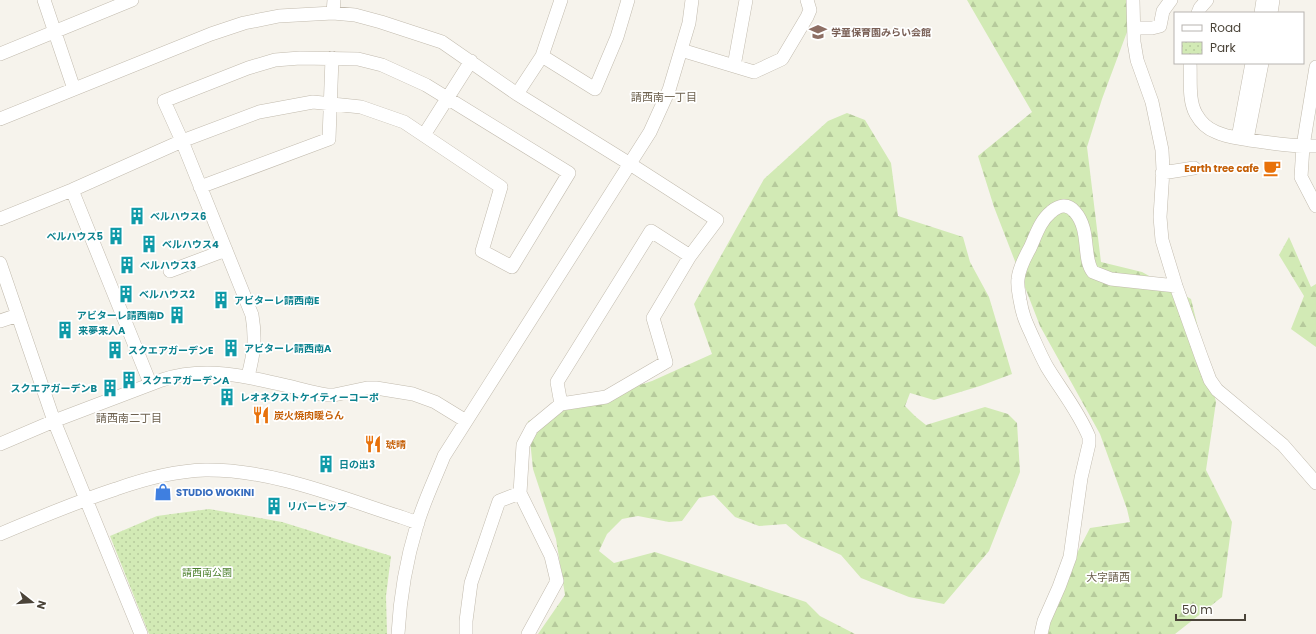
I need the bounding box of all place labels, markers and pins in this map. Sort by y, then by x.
school or university icon: 学童保育園みらい会館 [808,22,828,42]
place label: 学童保育園みらい会館 [831,25,931,40]
cafe icon: Earth tree cafe [1262,158,1282,178]
place label: Earth tree cafe [1184,161,1259,176]
building icon: ベルハウス6 [127,206,147,226]
place label: ベルハウス6 [150,209,206,224]
building icon: ベルハウス5 [106,226,126,246]
place label: ベルハウス5 [47,229,103,244]
building icon: ベルハウス4 [139,234,159,254]
place label: ベルハウス4 [162,237,219,252]
building icon: ベルハウス3 [117,255,137,275]
place label: ベルハウス3 [140,258,196,273]
building icon: ベルハウス2 [116,284,136,304]
place label: ベルハウス2 [139,287,195,302]
building icon: アビターレ請西南E [211,290,231,310]
place label: アビターレ請西南E [234,293,319,308]
building icon: アビターレ請西南D [167,305,187,325]
place label: アビターレ請西南D [77,308,164,323]
building icon: 来夢来人A [55,320,75,340]
place label: 来夢来人A [78,323,126,338]
building icon: アビターレ請西南A [221,338,241,358]
building icon: スクエアガーデンE [105,340,125,360]
place label: アビターレ請西南A [244,341,332,356]
place label: スクエアガーデンE [128,343,213,358]
building icon: スクエアガーデンA [119,370,139,390]
place label: スクエアガーデンA [142,373,230,388]
building icon: スクエアガーデンB [100,378,120,398]
place label: スクエアガーデンB [10,381,97,396]
building icon: レオネクストケイティーコーポ [217,387,237,407]
place label: レオネクストケイティーコーポ [240,390,379,405]
restaurant icon: 炭火焼肉暖らん [251,405,271,425]
place label: 炭火焼肉暖らん [274,408,344,423]
restaurant icon: 琥晴 [363,434,383,454]
place label: 琥晴 [385,437,406,452]
building icon: 日の出3 [316,454,336,474]
place label: 日の出3 [339,457,375,472]
shop icon: STUDIO WOKINI [153,482,173,502]
place label: STUDIO WOKINI [176,485,254,500]
building icon: リバーヒップ [264,496,284,516]
place label: リバーヒップ [287,499,347,514]

